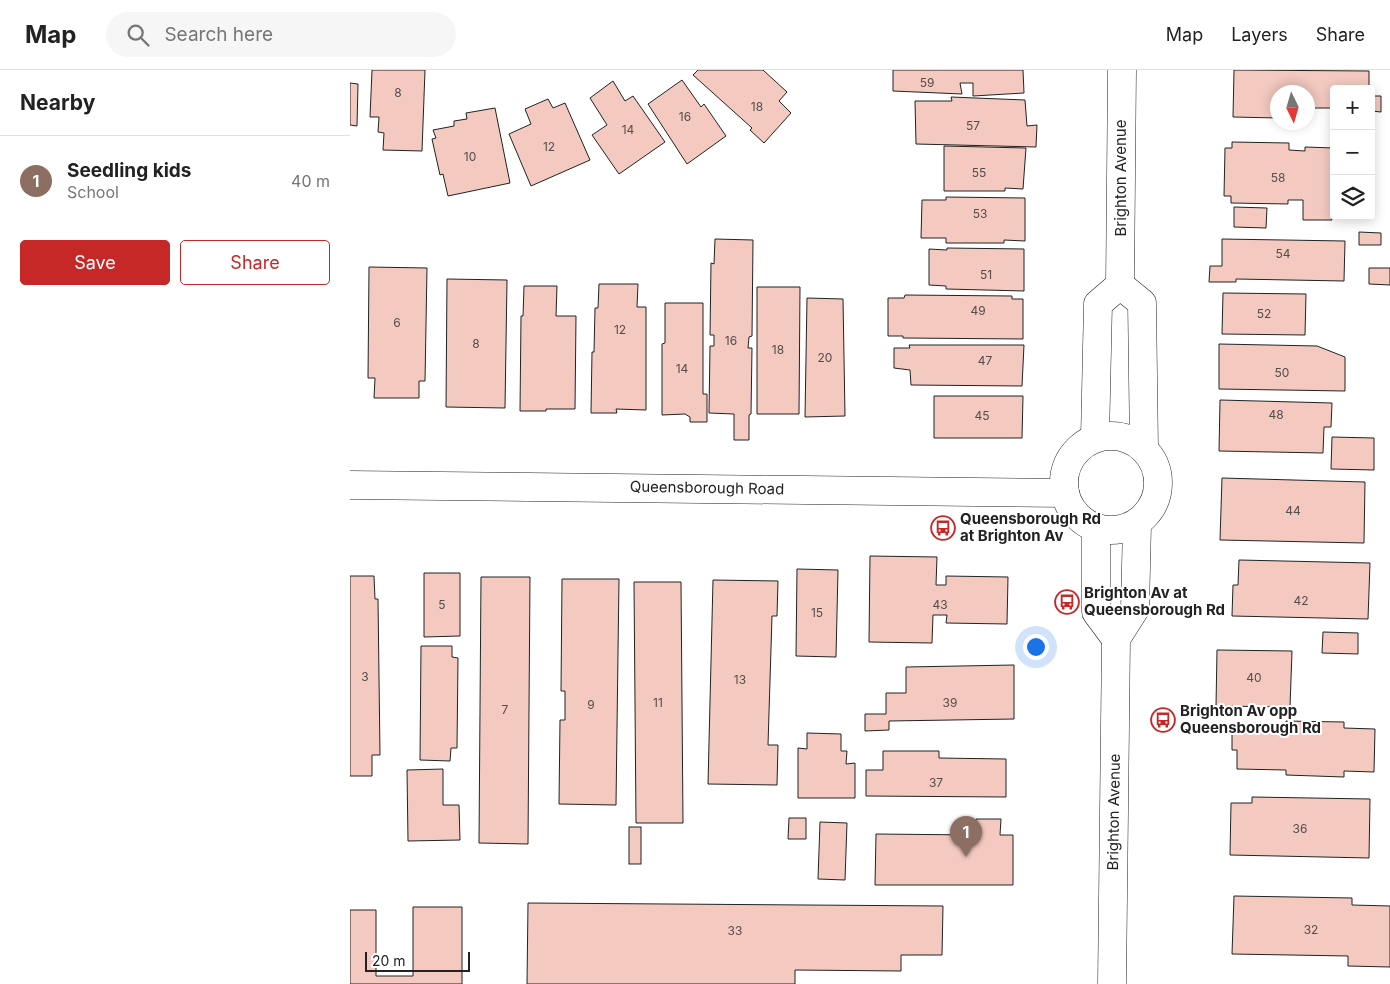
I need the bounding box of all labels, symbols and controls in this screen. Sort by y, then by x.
search box [106,12,456,57]
text: Map [25,20,76,49]
icon: search [124,21,152,49]
text: Search here [164,23,273,46]
text: Map [1166,24,1203,45]
text: Layers [1231,24,1288,45]
text: Share [1316,24,1365,45]
house number: 59 [920,75,934,90]
house number: 8 [394,85,402,100]
north arrow [1270,85,1315,130]
map controls [1330,85,1375,220]
button: + [1330,85,1375,130]
text: Nearby [20,90,95,115]
house number: 18 [751,99,763,114]
house number: 16 [679,109,691,124]
house number: 57 [966,118,980,133]
street label: Brighton Avenue [1111,120,1130,236]
house number: 14 [622,122,635,137]
button: − [1330,130,1375,175]
house number: 12 [543,139,555,154]
house number: 10 [464,149,476,164]
text: Seedling kids [67,159,191,182]
house number: 55 [972,165,986,180]
house number: 58 [1271,170,1285,185]
text: 1 [33,171,39,191]
text: 40 m [291,171,330,191]
button: layers [1330,175,1375,220]
text: School [67,182,119,202]
house number: 53 [973,206,987,221]
button: Save [20,240,170,285]
button: Share [180,240,330,285]
house number: 54 [1275,246,1291,261]
house number: 51 [980,267,992,282]
house number: 49 [970,303,986,318]
house number: 52 [1257,306,1271,321]
house number: 6 [393,315,401,330]
house number: 12 [614,322,626,337]
house number: 16 [725,333,737,348]
house number: 8 [472,336,480,351]
house number: 18 [772,342,784,357]
house number: 20 [818,350,832,365]
house number: 47 [978,353,992,368]
house number: 14 [676,361,689,376]
house number: 50 [1275,365,1289,380]
house number: 48 [1268,407,1284,422]
house number: 45 [974,408,990,423]
street label: Queensborough Road [630,477,784,498]
house number: 44 [1285,503,1301,518]
place label: Queensborough Rd at Brighton Av [960,509,1101,545]
bus stop icon: Queensborough Rd at Brighton Av [930,515,956,541]
place label: Brighton Av at Queensborough Rd [1084,583,1225,619]
bus stop icon: Brighton Av at Queensborough Rd [1054,589,1080,615]
house number: 42 [1293,593,1309,608]
house number: 5 [438,597,446,612]
house number: 43 [932,597,948,612]
house number: 15 [811,605,823,620]
your location [1023,634,1049,660]
house number: 3 [361,669,369,684]
house number: 40 [1246,670,1262,685]
house number: 13 [734,672,746,687]
house number: 11 [653,695,663,710]
house number: 39 [943,695,957,710]
house number: 9 [587,697,595,712]
place label: Brighton Av opp Queensborough Rd [1180,701,1321,737]
house number: 7 [502,702,509,717]
bus stop icon: Brighton Av opp Queensborough Rd [1150,707,1176,733]
street label: Brighton Avenue [1103,753,1124,871]
house number: 37 [929,775,943,790]
pin: 1 [950,816,982,857]
house number: 36 [1293,821,1307,836]
house number: 32 [1304,922,1318,937]
house number: 33 [728,923,742,938]
scale bar [365,949,470,972]
text: 20 m [372,952,406,969]

